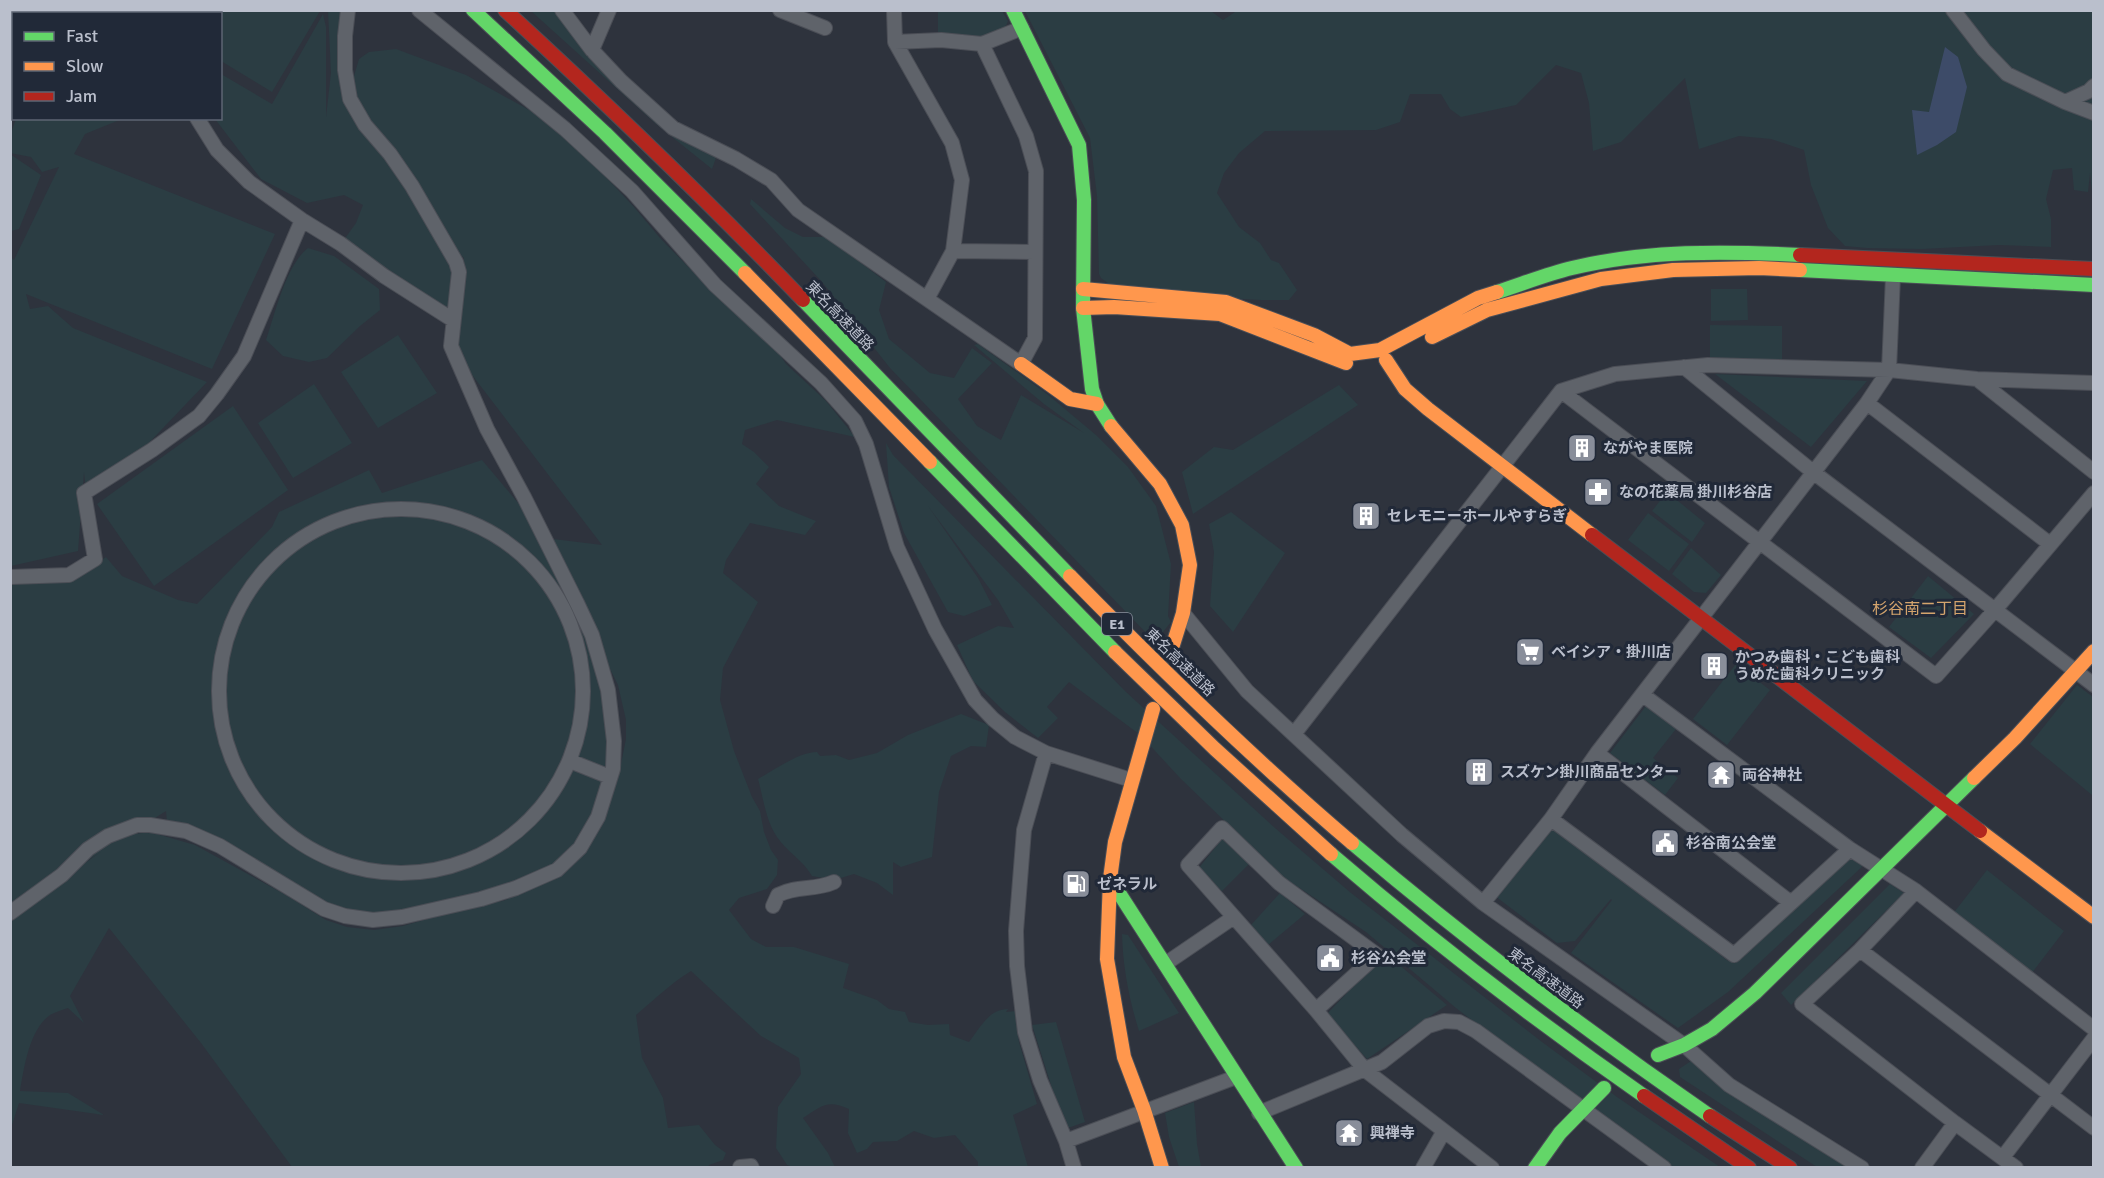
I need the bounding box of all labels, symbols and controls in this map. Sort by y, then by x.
legend [12,12,222,120]
text: Fast [66,25,98,47]
text: Slow [66,55,103,77]
text: Jam [66,85,97,107]
street label: 東名高速道路 [802,277,878,355]
building icon: ながやま医院 [1566,432,1598,464]
place label: ながやま医院 [1603,439,1693,457]
pharmacy icon: なの花薬局 掛川杉谷店 [1582,476,1614,508]
place label: なの花薬局 掛川杉谷店 [1619,483,1772,501]
building icon: セレモニーホールやすらぎ [1350,500,1382,532]
place label: セレモニーホールやすらぎ [1387,507,1567,525]
district label: 杉谷南二丁目 [1872,599,1968,619]
road number: E1 [1102,613,1132,635]
street label: 東名高速道路 [1141,624,1219,700]
supermarket icon: ベイシア・掛川店 [1514,636,1546,668]
place label: ベイシア・掛川店 [1551,643,1671,661]
place label: かつみ歯科・こども歯科 うめた歯科クリニック [1735,648,1900,683]
building icon: かつみ歯科・こども歯科 うめた歯科クリニック [1698,650,1730,682]
building icon: スズケン掛川商品センター [1463,756,1495,788]
temple icon: 両谷神社 [1705,759,1737,791]
place label: スズケン掛川商品センター [1500,763,1680,781]
place label: 両谷神社 [1742,766,1802,784]
public building icon: 杉谷南公会堂 [1649,827,1681,859]
place label: 杉谷南公会堂 [1686,834,1776,852]
fuel station icon: ゼネラル [1060,868,1092,900]
place label: ゼネラル [1097,875,1157,893]
public building icon: 杉谷公会堂 [1314,942,1346,974]
street label: 東名高速道路 [1505,944,1587,1012]
place label: 杉谷公会堂 [1351,949,1426,967]
temple icon: 興禅寺 [1333,1117,1365,1149]
place label: 興禅寺 [1370,1124,1415,1142]

